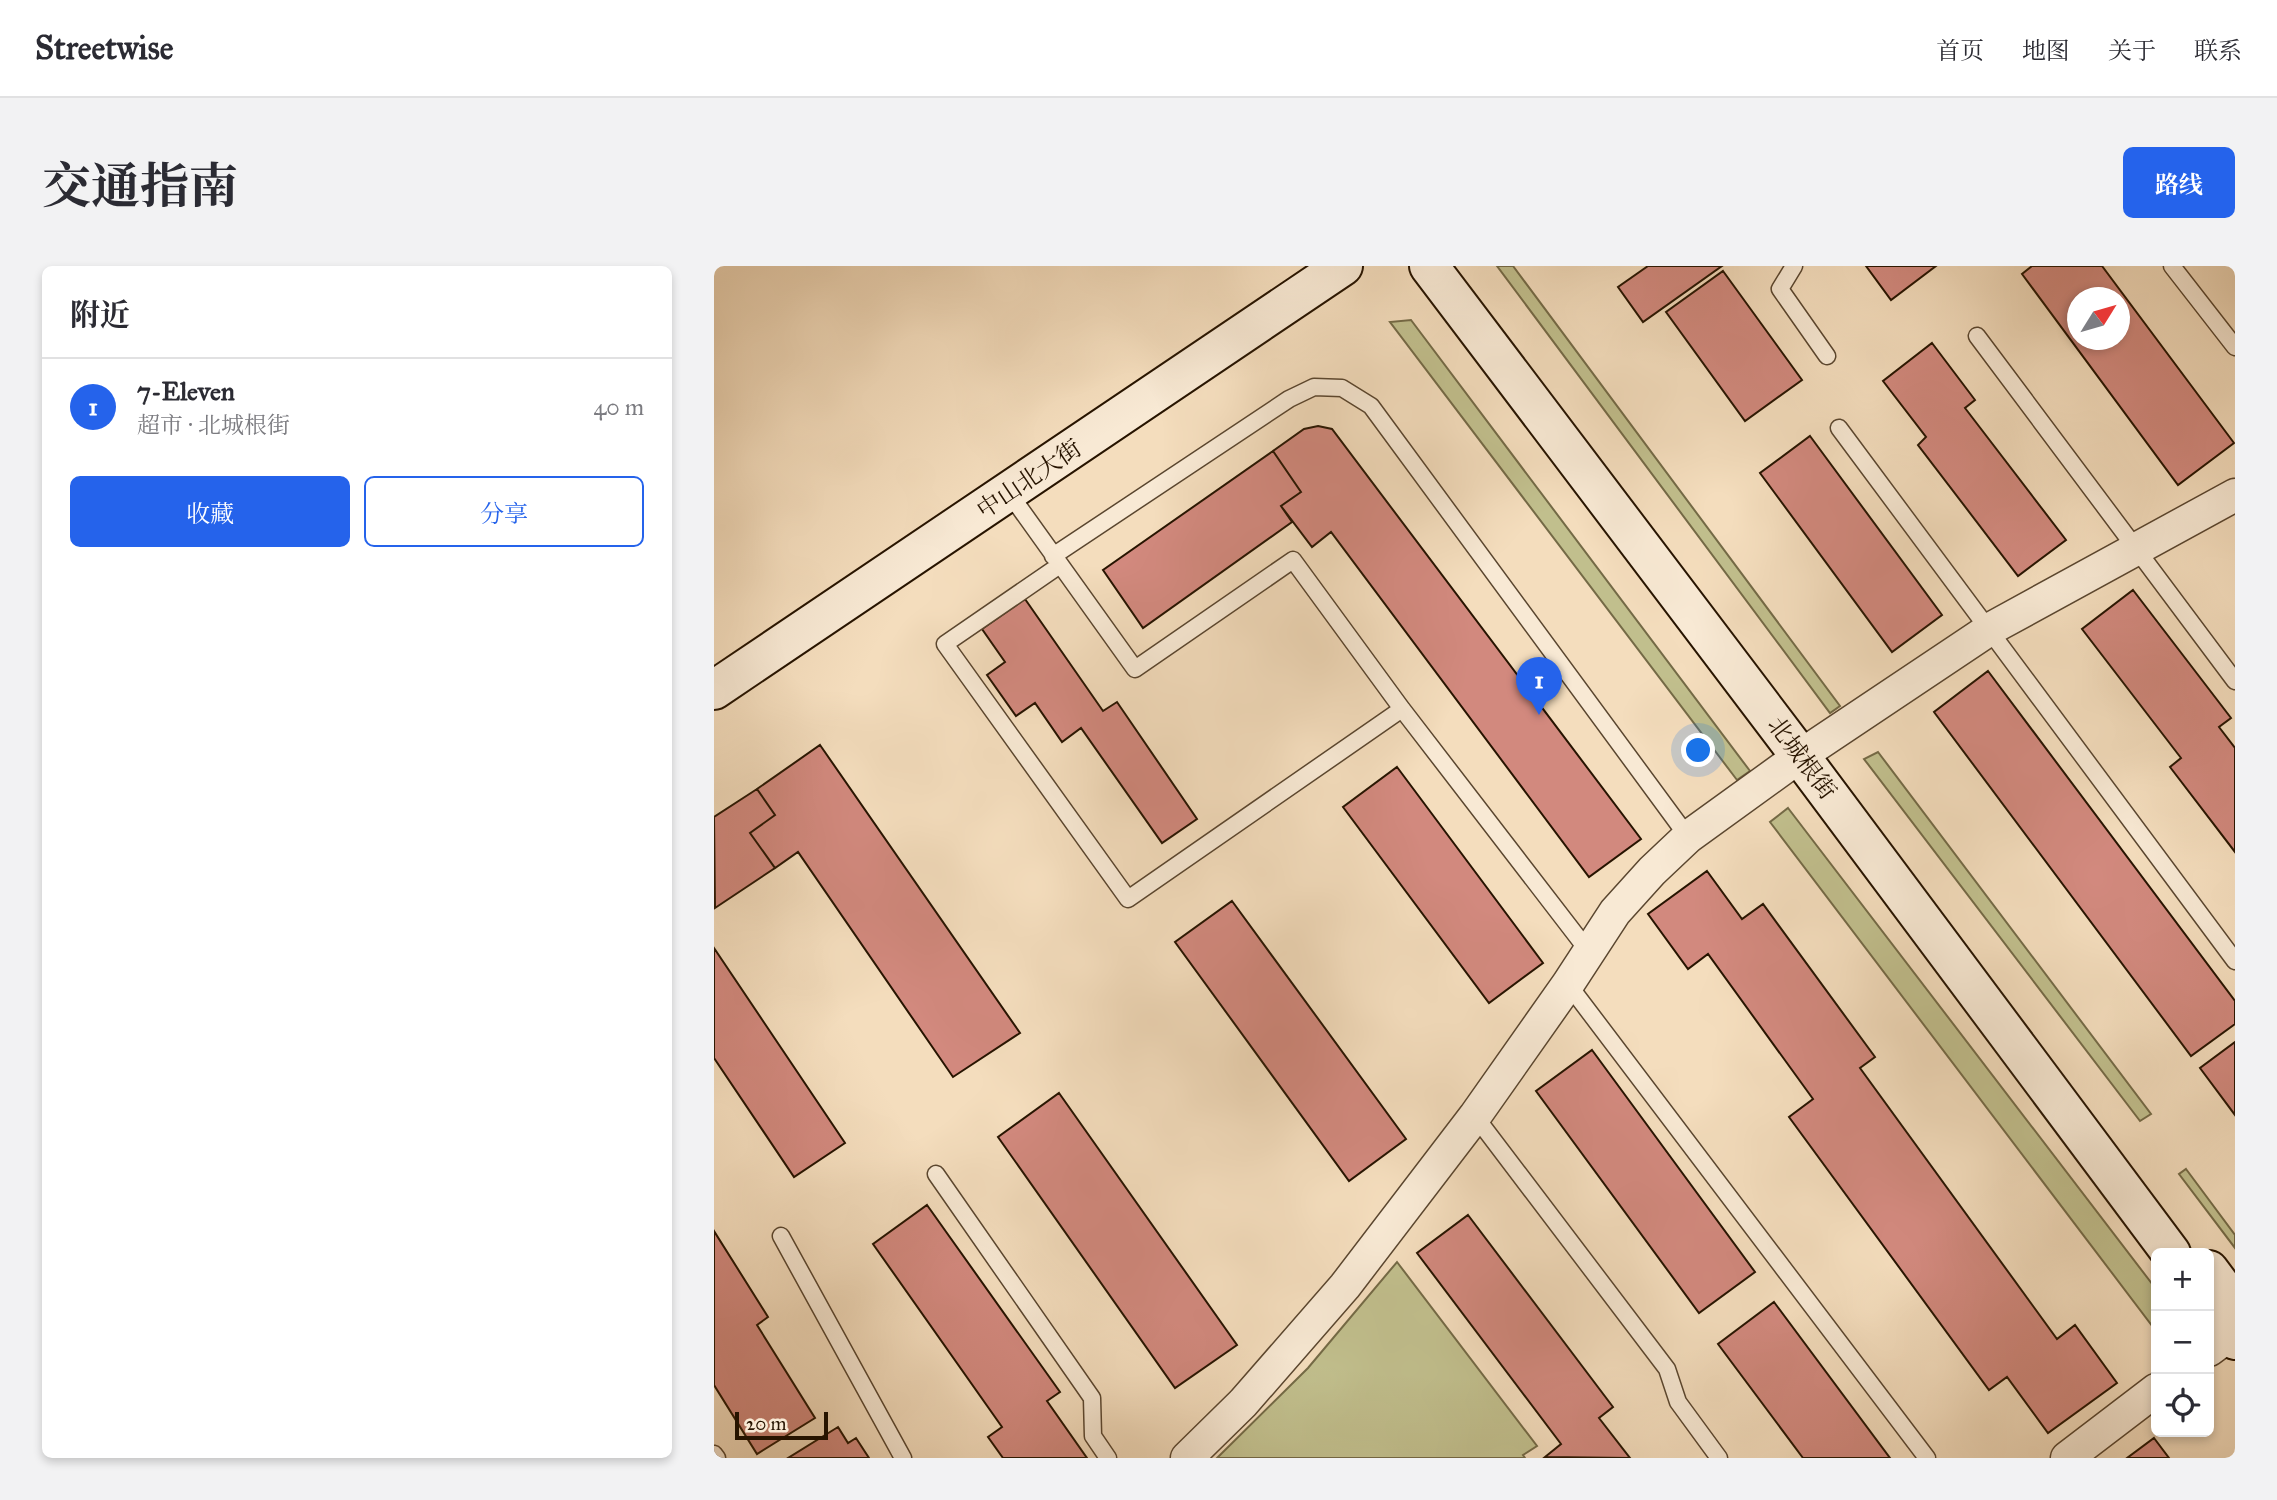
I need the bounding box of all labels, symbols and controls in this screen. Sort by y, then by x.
text: Streetwise [35,28,173,68]
text: 首页 [1936,36,1984,66]
text: 地图 [2022,36,2070,66]
text: 关于 [2108,36,2156,66]
text: 联系 [2194,36,2242,66]
button: 路线 [2123,147,2235,218]
text: 交通指南 [42,157,238,216]
north arrow [2067,287,2130,350]
text: 附近 [70,297,130,333]
text: 7-Eleven [137,375,235,407]
text: 1 [88,393,98,421]
text: 40 m [594,393,644,421]
text: 超市 · 北城根街 [137,411,290,439]
street label: 中山北大街 [971,433,1087,525]
button: 收藏 [70,476,350,547]
button: 分享 [364,476,644,547]
pin: 1 [1516,657,1562,715]
street label: 北城根街 [1761,711,1843,805]
your location [1681,733,1715,767]
map controls [2151,1248,2214,1437]
button: + [2151,1248,2214,1311]
button: − [2151,1311,2214,1374]
button: locate [2151,1374,2214,1437]
scale bar [735,1409,828,1441]
text: 20 m [746,1412,787,1435]

